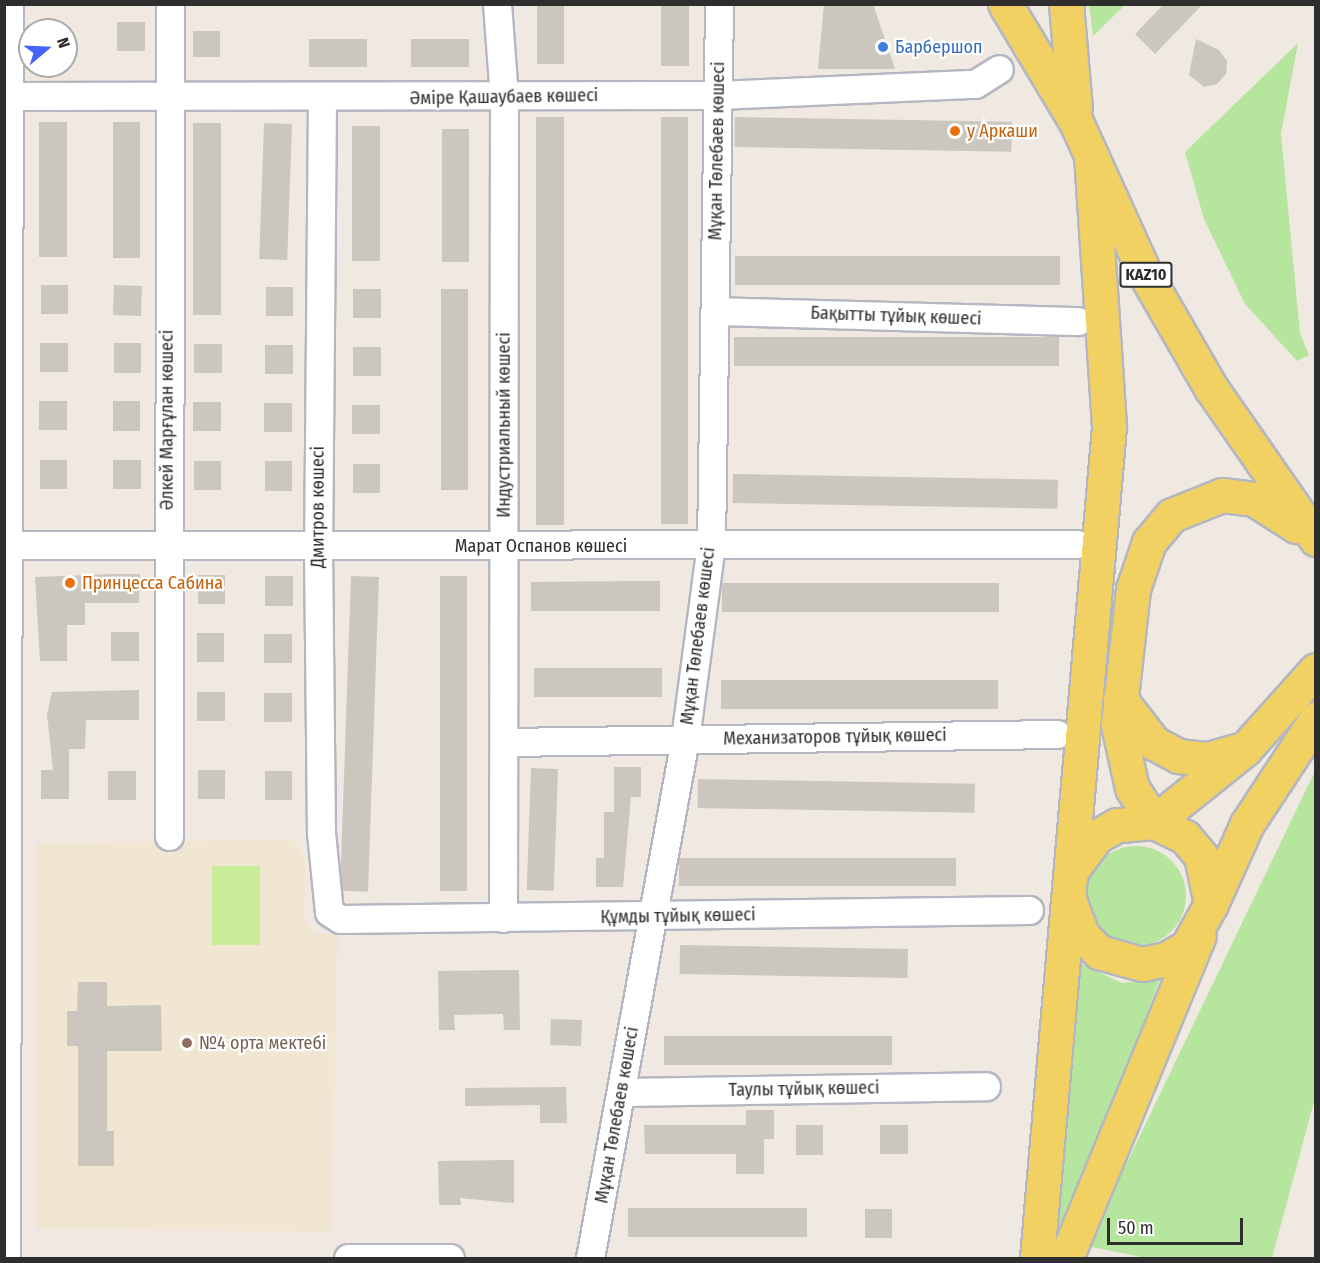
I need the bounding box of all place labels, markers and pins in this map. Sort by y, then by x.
place label: Барбершоп [895,36,983,58]
marker: Барбершоп [876,40,890,54]
place label: у Аркаши [967,120,1038,142]
marker: у Аркаши [948,124,962,138]
place label: Принцесса Сабина [82,572,223,594]
marker: Принцесса Сабина [63,576,77,590]
place label: №4 орта мектебі [199,1032,326,1054]
marker: №4 орта мектебі [180,1036,194,1050]

